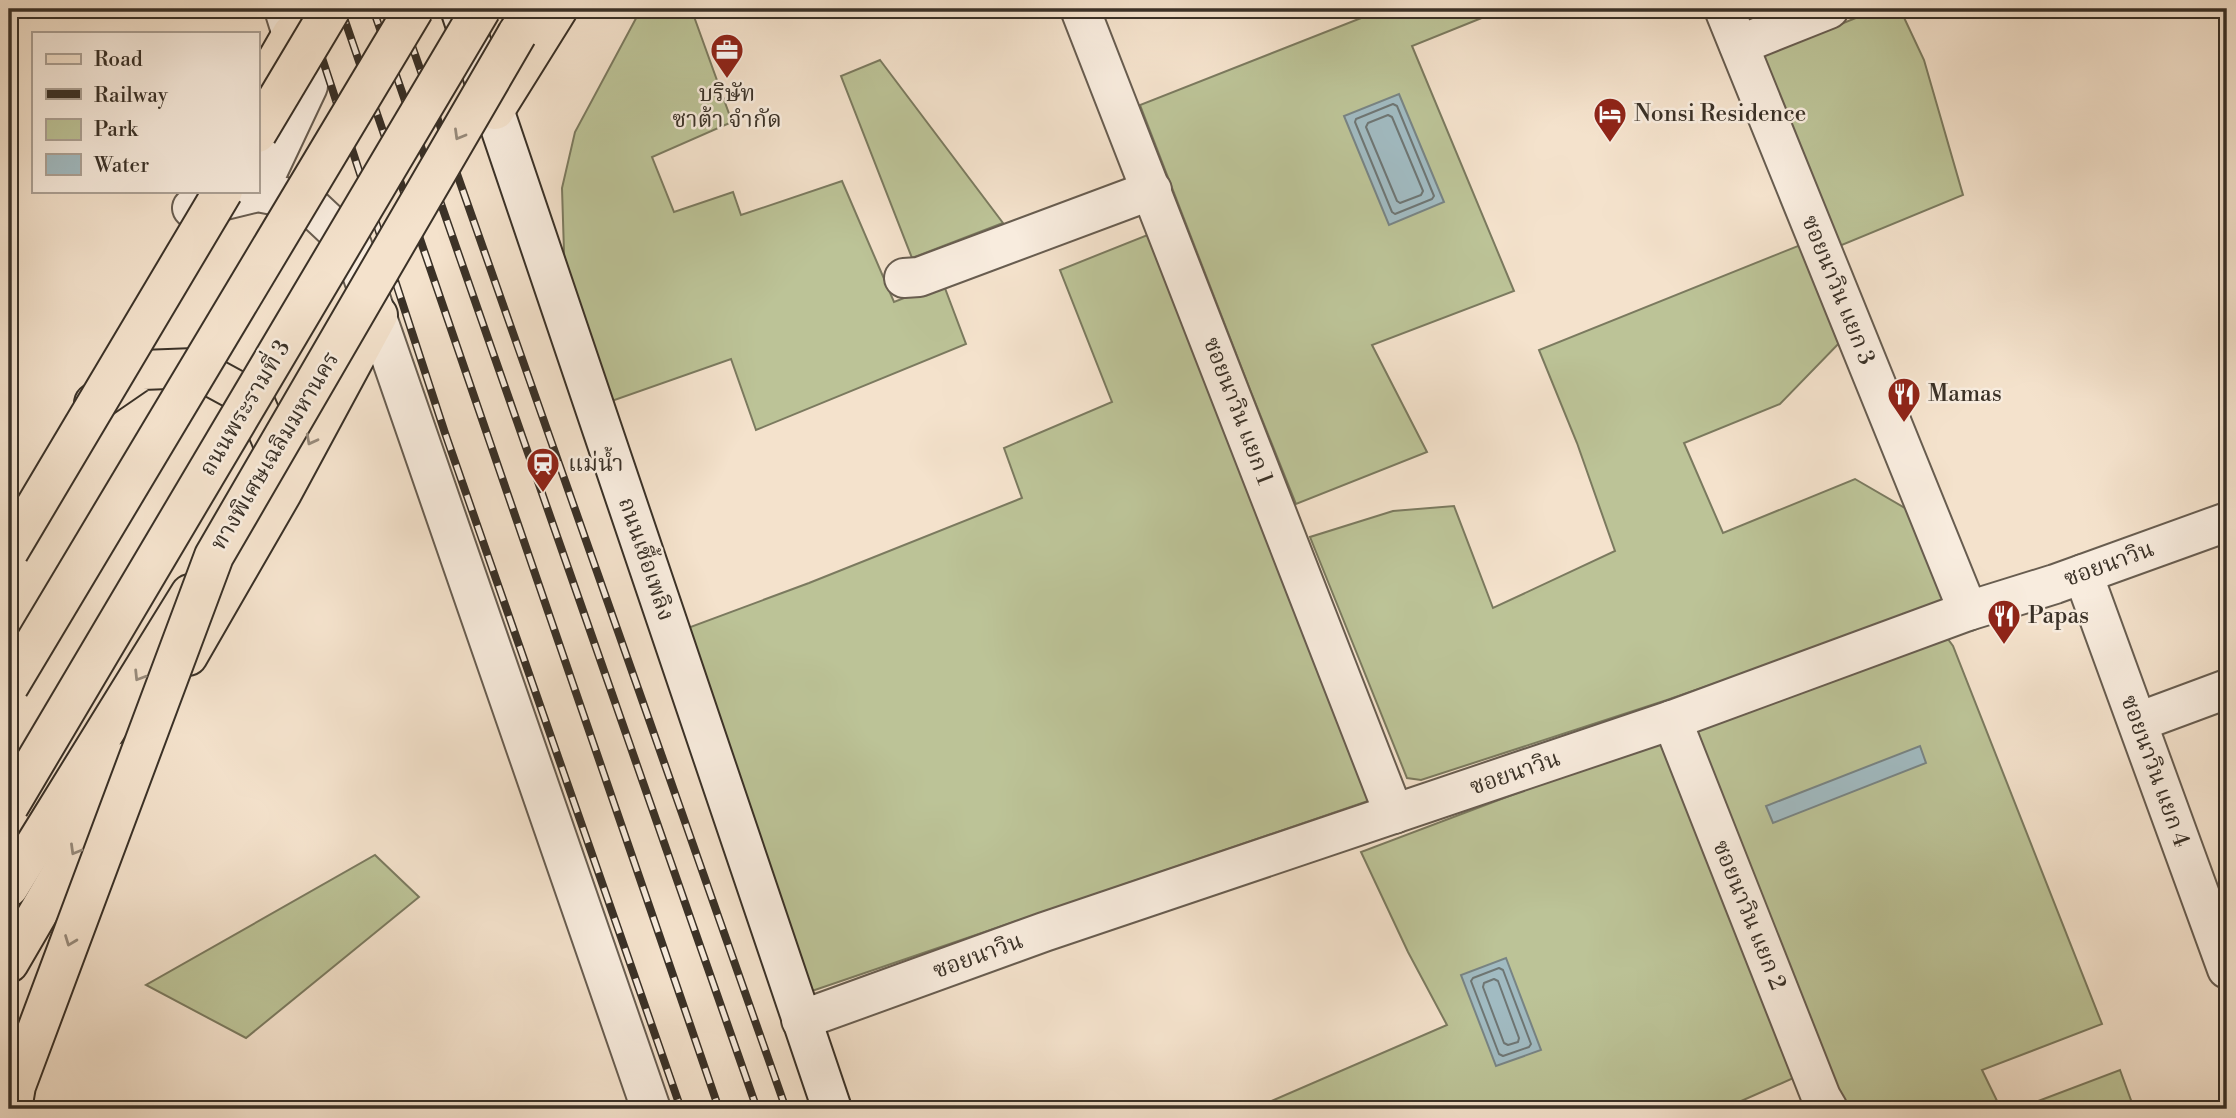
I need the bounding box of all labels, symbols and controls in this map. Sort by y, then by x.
office icon: บริษัท ซาต้า จำกัด [708,31,746,80]
legend [32,32,259,192]
text: Road [94,47,143,73]
place label: บริษัท ซาต้า จำกัด [672,80,782,134]
text: Railway [94,83,169,109]
hotel icon: Nonsi Residence [1591,95,1629,144]
place label: Nonsi Residence [1634,100,1806,128]
text: Park [94,117,139,143]
one-way arrow [454,128,467,141]
text: Water [93,153,149,179]
street label: ซอยนาวิน แยก 3 [1795,211,1881,369]
street label: ถนนพระรามที่ 3 [190,333,297,481]
street label: ซอยนาวิน แยก 1 [1197,333,1279,489]
street label: ทางพิเศษเฉลิมมหานคร [205,347,345,555]
restaurant icon: Mamas [1885,375,1923,424]
place label: Mamas [1928,380,2002,408]
one-way arrow [306,433,319,445]
station icon: แม่น้ำ [524,445,562,494]
place label: แม่น้ำ [568,446,624,478]
street label: ถนนเชื้อเพลิง [612,492,684,624]
street label: ซอยนาวิน [2060,535,2158,593]
restaurant icon: Papas [1985,597,2023,646]
place label: Papas [2028,602,2089,630]
one-way arrow [134,669,147,682]
street label: ซอยนาวิน แยก 4 [2115,691,2195,851]
street label: ซอยนาวิน [1466,745,1564,801]
street label: ซอยนาวิน แยก 2 [1706,836,1792,994]
one-way arrow [70,842,83,855]
street label: ซอยนาวิน [929,927,1027,985]
one-way arrow [65,935,79,947]

